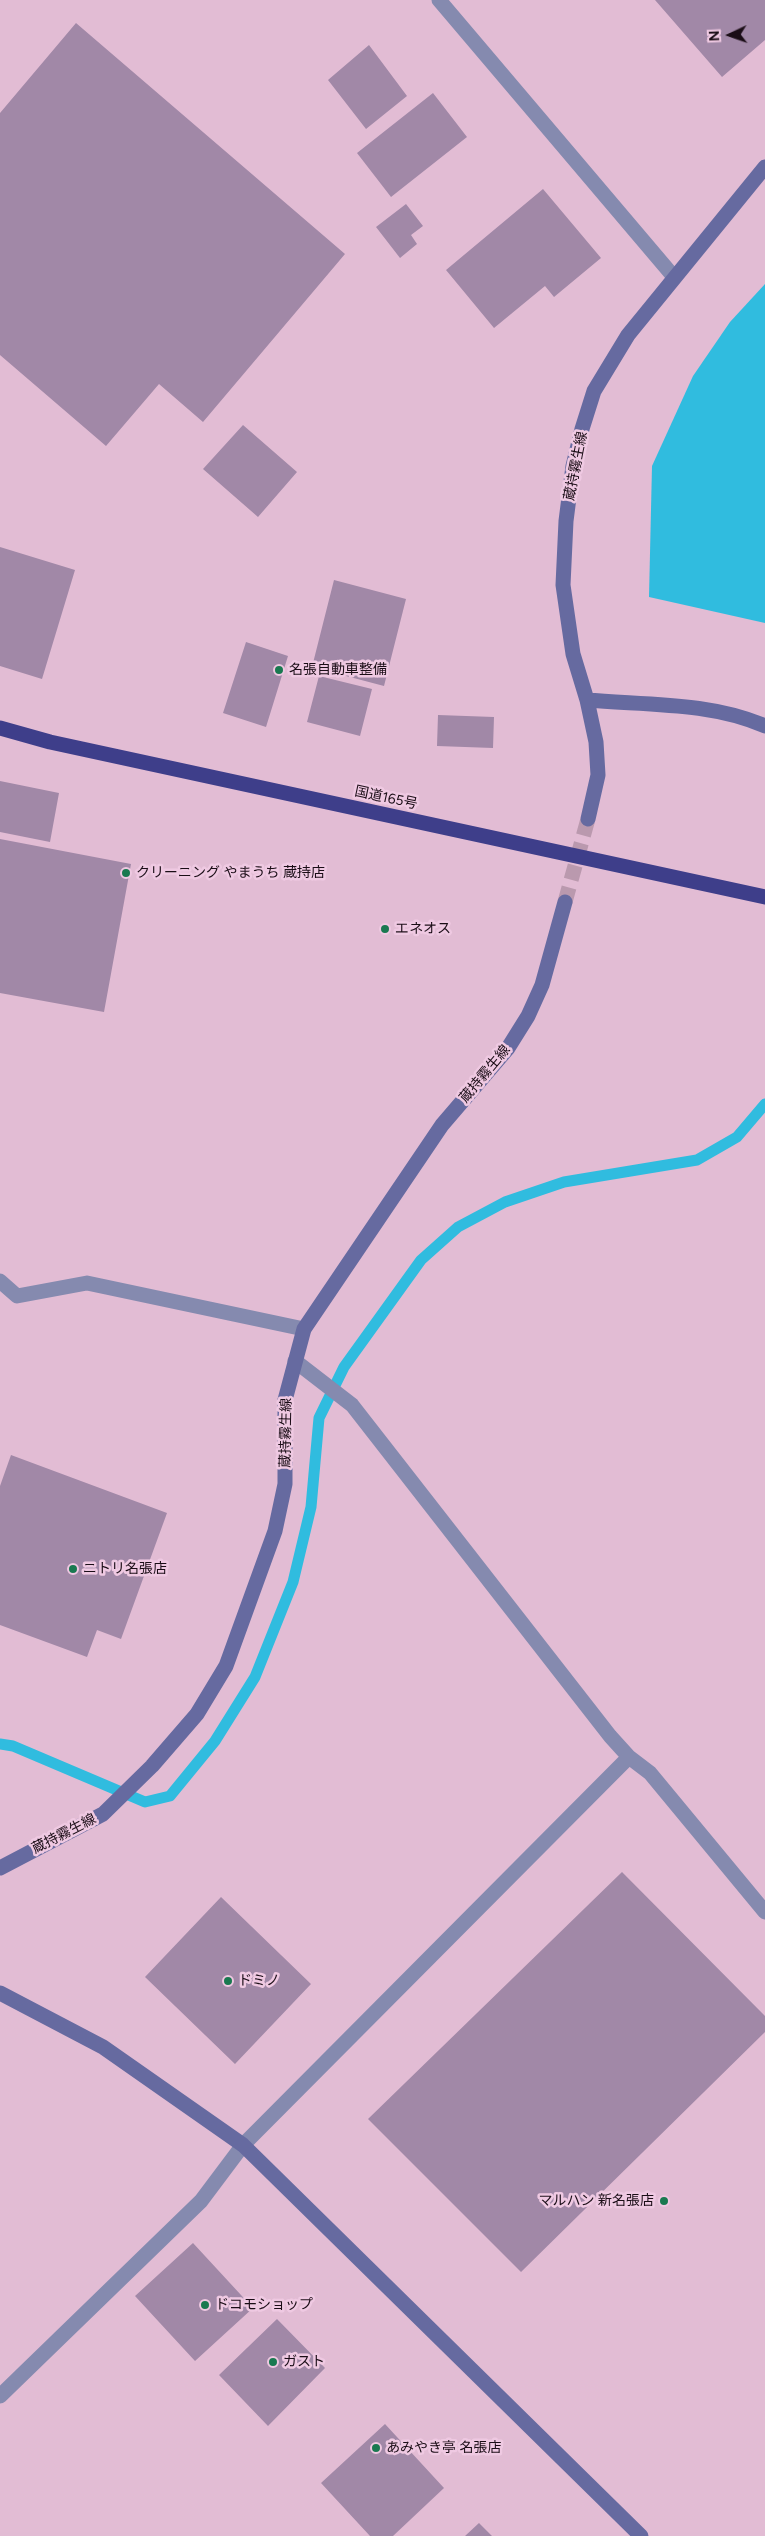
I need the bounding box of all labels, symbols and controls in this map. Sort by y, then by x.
north arrow [705,10,755,60]
text: N [706,30,723,42]
street label: 蔵持霧生線 [561,430,591,502]
place label: 名張自動車整備 [289,662,387,678]
marker: 名張自動車整備 [273,664,285,676]
street label: 国道165号 [353,783,419,813]
place label: クリーニング やまうち 蔵持店 [136,865,325,881]
marker: クリーニング やまうち 蔵持店 [120,867,132,879]
place label: エネオス [395,921,451,937]
marker: エネオス [379,923,391,935]
street label: 蔵持霧生線 [456,1042,514,1106]
street label: 蔵持霧生線 [277,1398,295,1468]
place label: ニトリ名張店 [83,1561,167,1577]
marker: ニトリ名張店 [67,1563,79,1575]
street label: 蔵持霧生線 [29,1811,99,1857]
place label: ドミノ [238,1973,280,1989]
marker: ドミノ [222,1975,234,1987]
place label: マルハン 新名張店 [539,2193,654,2209]
marker: マルハン 新名張店 [658,2195,670,2207]
place label: ドコモショップ [215,2297,313,2313]
marker: ドコモショップ [199,2299,211,2311]
place label: ガスト [283,2354,325,2370]
marker: ガスト [267,2356,279,2368]
place label: あみやき亭 名張店 [386,2440,501,2456]
marker: あみやき亭 名張店 [370,2442,382,2454]

